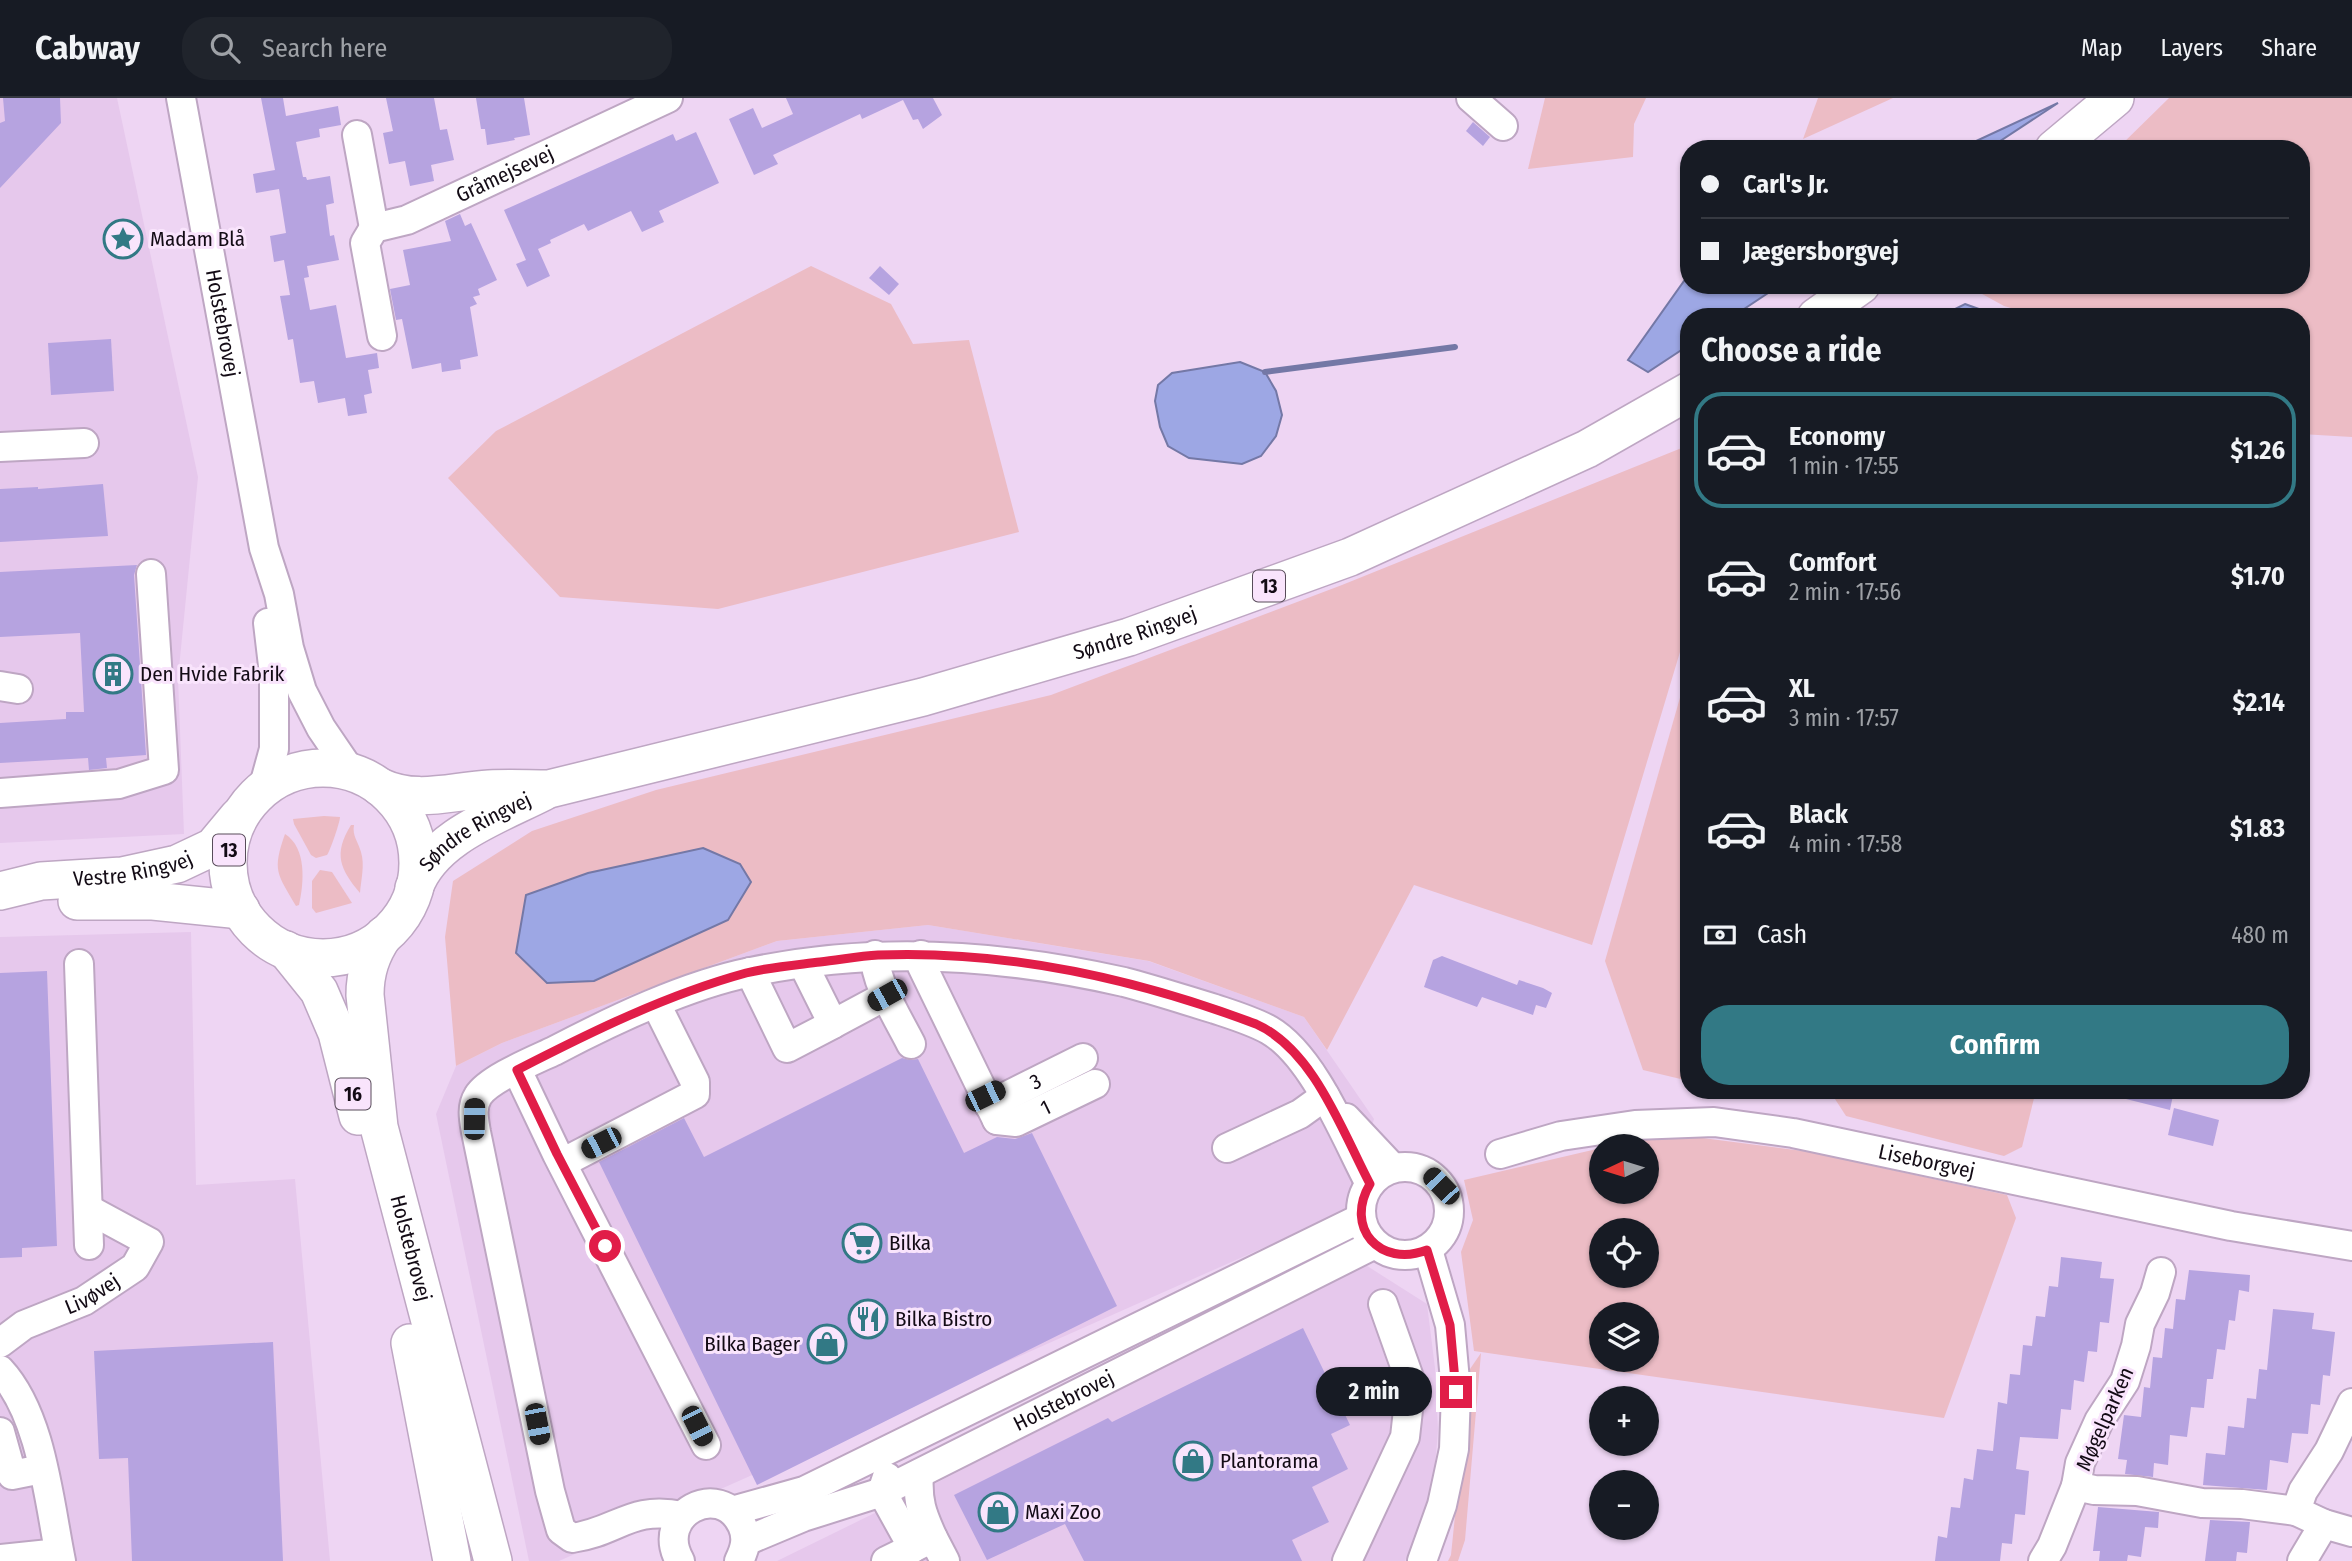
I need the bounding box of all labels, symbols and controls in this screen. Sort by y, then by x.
search box [182,17,672,80]
text: Cabway [35,28,140,68]
icon: search [206,29,244,67]
text: Search here [262,33,387,64]
text: Map [2081,34,2123,62]
text: Layers [2161,34,2223,62]
text: Share [2261,34,2317,62]
street label: Gråmejsevej [452,140,558,208]
text: Carl's Jr. [1743,169,1829,200]
place icon: Madam Blå [102,218,144,260]
place label: Madam Blå [150,226,245,252]
text: Jægersborgvej [1743,236,1899,267]
street label: Holstebrovej [200,267,245,379]
text: Choose a ride [1701,331,1882,369]
icon: car [1705,419,1768,482]
text: Economy [1789,421,1885,452]
text: $1.26 [2230,435,2285,466]
text: 1 min · 17:55 [1789,452,1899,480]
icon: car [1705,545,1768,608]
text: Comfort [1789,547,1877,578]
text: $1.70 [2231,561,2285,592]
road number: 13 [1253,570,1285,601]
text: 2 min · 17:56 [1789,578,1901,606]
street label: Søndre Ringvej [1070,601,1200,666]
building icon: Den Hvide Fabrik [92,653,134,695]
place label: Den Hvide Fabrik [140,661,285,687]
icon: car [1705,671,1768,734]
text: XL [1789,673,1815,704]
text: $2.14 [2233,687,2285,718]
text: 3 min · 17:57 [1789,704,1899,732]
street label: Søndre Ringvej [413,787,535,877]
icon: car [1705,797,1768,860]
text: Black [1789,799,1848,830]
text: $1.83 [2230,813,2285,844]
text: 4 min · 17:58 [1789,830,1902,858]
road number: 13 [213,834,245,866]
street label: Vestre Ringvej [72,845,197,892]
icon: cash [1701,916,1739,954]
text: Cash [1757,919,1807,950]
text: 480 m [2231,921,2289,949]
car [864,976,911,1014]
button: Confirm [1701,1005,2289,1085]
street label: 3 [1025,1068,1046,1095]
car [962,1077,1009,1115]
road number: 16 [336,1078,370,1110]
street label: 1 [1036,1094,1055,1121]
car [464,1098,485,1140]
car [578,1124,625,1162]
north arrow [1589,1134,1659,1204]
map controls [1589,1134,1659,1540]
street label: Liseborgvej [1876,1139,1977,1184]
car [1419,1164,1464,1208]
street label: Holstebrovej [384,1192,437,1304]
button: locate [1589,1218,1659,1288]
supermarket icon: Bilka [841,1222,883,1264]
route start [589,1230,621,1262]
place label: Bilka [889,1230,931,1256]
street label: Livøvej [61,1268,125,1320]
restaurant icon: Bilka Bistro [847,1298,889,1340]
button: layers [1589,1302,1659,1372]
place label: Bilka Bistro [895,1306,992,1332]
shop icon: Bilka Bager [806,1323,848,1365]
place label: Bilka Bager [704,1331,801,1357]
street label: Møgelparken [2071,1363,2139,1475]
street label: Holstebrovej [1009,1365,1118,1437]
callout: 2 min [1316,1368,1432,1416]
route end [1440,1376,1472,1408]
text: 2 min [1349,1377,1400,1405]
button: + [1589,1386,1659,1456]
car [523,1401,552,1447]
car [679,1403,716,1449]
shop icon: Plantorama [1172,1440,1214,1482]
place label: Plantorama [1220,1448,1319,1474]
button: − [1589,1470,1659,1540]
shop icon: Maxi Zoo [977,1491,1019,1533]
place label: Maxi Zoo [1025,1499,1101,1525]

